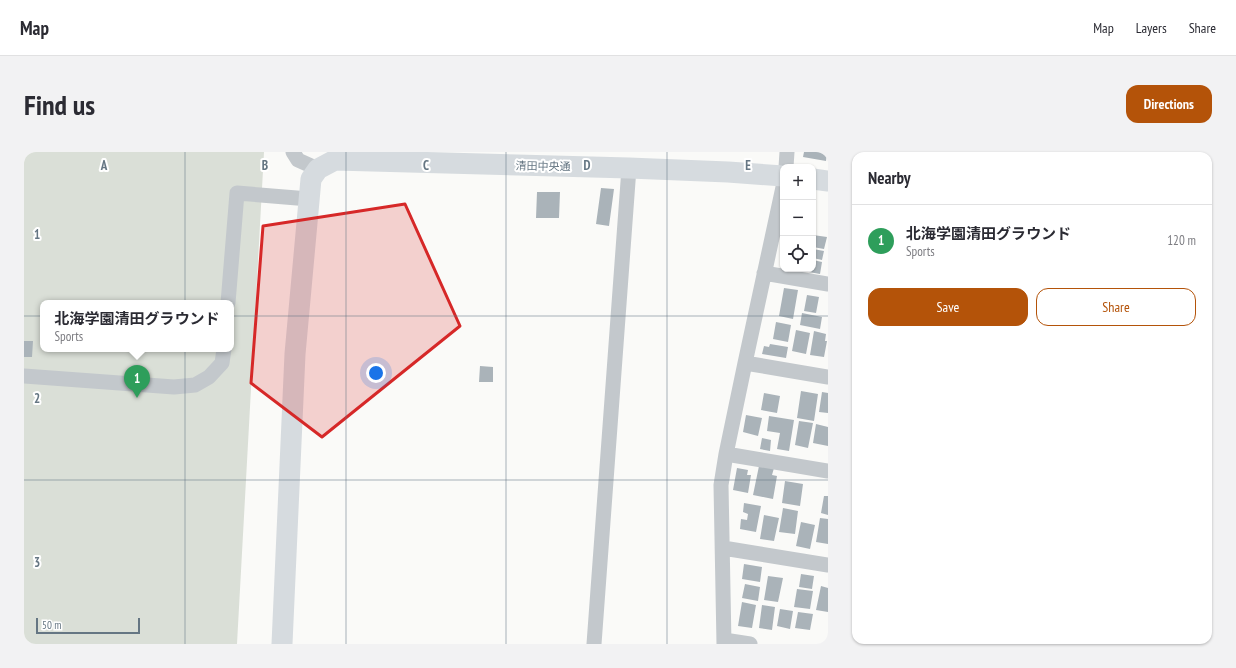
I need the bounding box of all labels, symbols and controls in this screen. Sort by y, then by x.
text: Map [20,16,49,40]
text: Map [1093,19,1114,37]
text: Layers [1136,19,1167,37]
text: Share [1189,19,1216,37]
button: Directions [1126,85,1212,123]
text: Find us [24,86,95,123]
text: A [100,157,108,174]
text: B [262,157,268,174]
text: C [423,157,429,174]
text: D [584,157,591,174]
text: E [745,157,751,174]
street label: 清田中央通 [515,159,571,173]
map controls [780,164,816,272]
button: + [780,164,816,200]
text: Nearby [868,167,911,189]
button: − [780,200,816,236]
text: 北海学園清田グラウンド [906,224,1071,243]
text: 1 [34,226,40,243]
text: 1 [878,232,884,249]
text: 120 m [1167,232,1196,249]
button: locate [780,236,816,272]
text: Sports [906,243,935,260]
button: Save [868,288,1028,326]
button: Share [1036,288,1196,326]
popup [40,300,234,352]
text: 北海学園清田グラウンド [54,309,220,328]
text: Sports [54,328,83,345]
your location [366,363,386,383]
pin: 1 [124,365,150,398]
text: 2 [34,390,40,407]
text: 3 [34,554,40,571]
scale bar [36,616,140,635]
text: 50 m [42,618,61,632]

